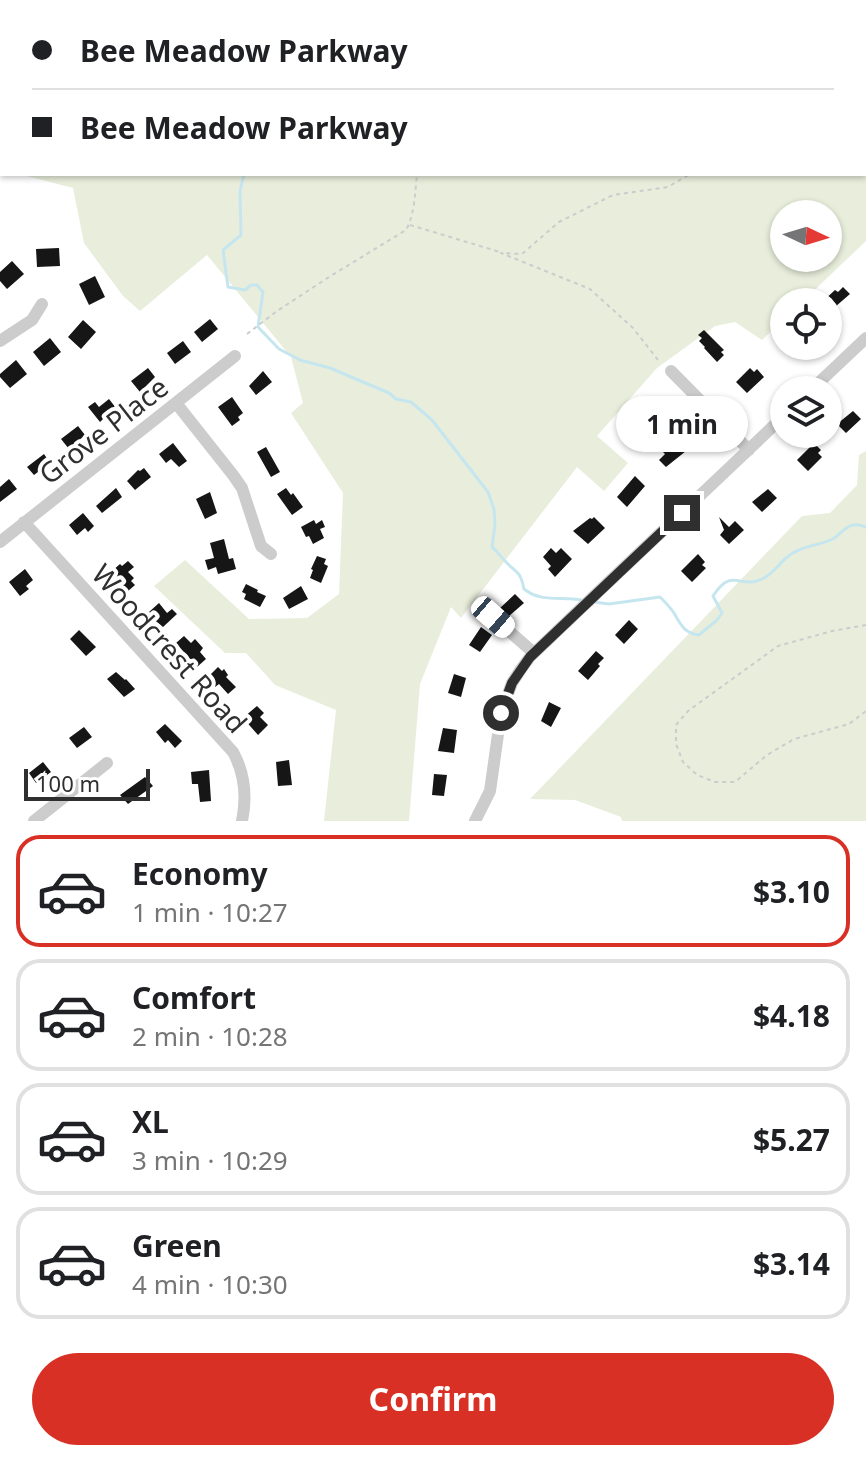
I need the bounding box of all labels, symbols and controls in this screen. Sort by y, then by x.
text: Bee Meadow Parkway [80,30,408,71]
text: Bee Meadow Parkway [80,107,408,148]
north arrow [770,200,842,272]
map controls [770,200,842,448]
button: locate [770,288,842,360]
street label: Grove Place [31,368,175,492]
button: layers [770,376,842,448]
callout: 1 min [616,397,748,453]
text: 1 min [646,406,718,442]
route end [664,495,700,531]
street label: Woodcrest Road [84,555,256,741]
car [467,592,519,642]
route start [483,695,519,731]
scale bar [24,765,150,801]
text: 100 m [36,768,100,798]
text: Economy [132,853,268,894]
icon: car [36,855,108,927]
text: $3.10 [753,871,830,912]
text: 1 min · 10:27 [132,894,288,930]
text: Comfort [132,977,256,1018]
icon: car [36,979,108,1051]
text: $4.18 [753,995,830,1036]
text: 2 min · 10:28 [132,1018,288,1054]
text: XL [132,1101,169,1142]
icon: car [36,1103,108,1175]
text: $5.27 [753,1119,830,1160]
text: 3 min · 10:29 [132,1142,288,1178]
text: Green [132,1225,222,1266]
icon: car [36,1227,108,1299]
text: $3.14 [753,1243,830,1284]
text: 4 min · 10:30 [132,1266,288,1302]
button: Confirm [32,1353,834,1445]

